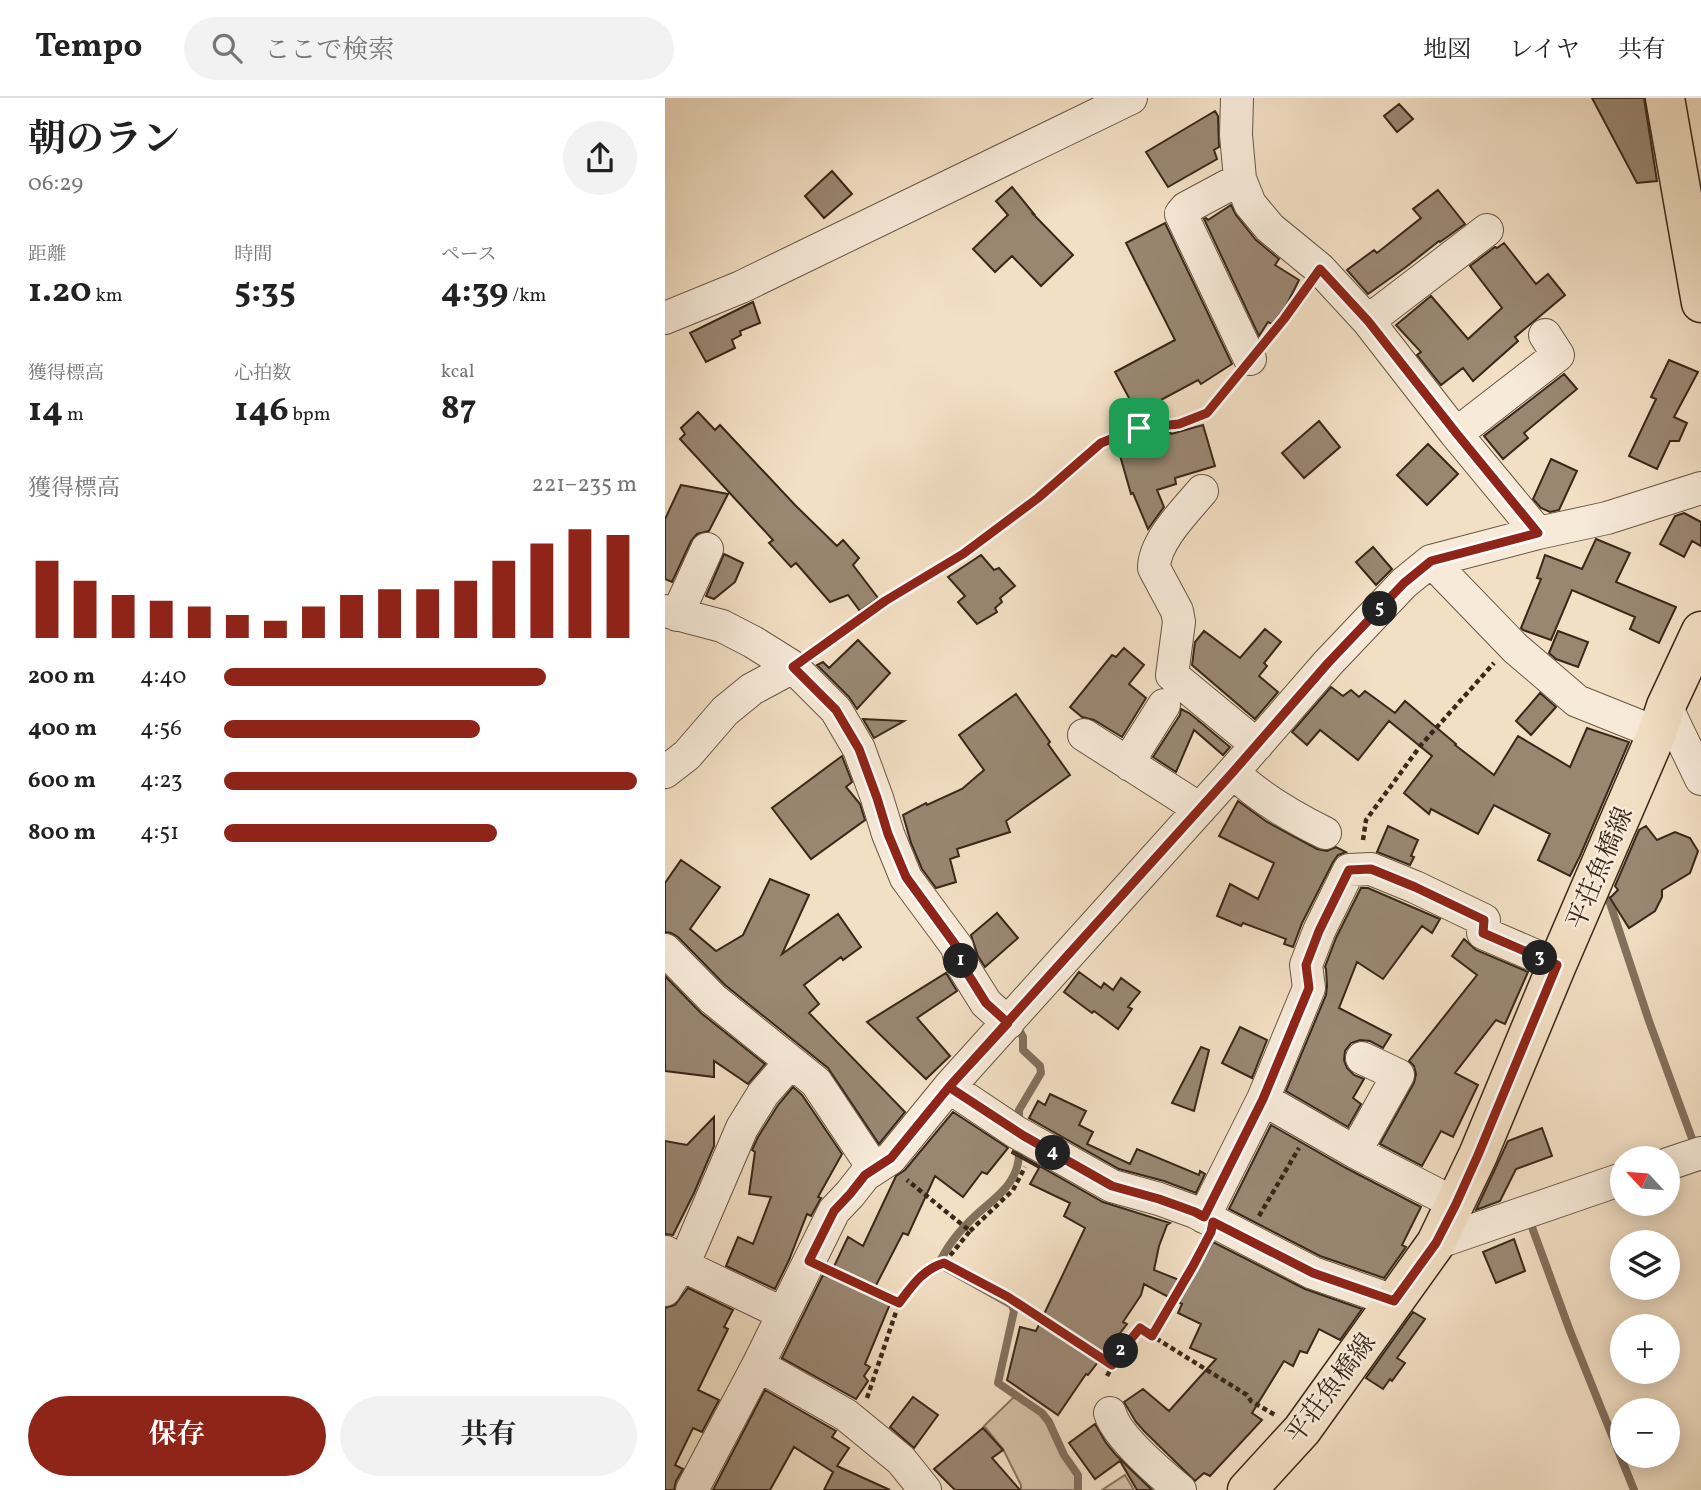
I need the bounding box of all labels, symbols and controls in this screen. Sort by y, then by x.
search box [184,17,674,80]
text: Tempo [35,25,142,71]
icon: search [208,29,246,67]
text: ここで検索 [264,33,394,69]
text: 地図 [1423,34,1471,68]
text: レイヤ [1509,34,1580,68]
text: 共有 [1618,34,1666,68]
text: 朝のラン [28,115,180,168]
button: share [563,121,637,195]
text: 06:29 [28,168,83,200]
text: 距離 [28,242,66,268]
text: 時間 [234,242,272,268]
text: ペース [441,242,497,268]
text: 1.20 [28,268,92,316]
text: 5:35 [234,268,296,316]
text: 4:39 [441,268,508,316]
text: km [92,283,123,309]
text: /km [508,283,546,309]
text: kcal [441,359,474,385]
text: 獲得標高 [28,361,104,387]
text: 心拍数 [234,361,291,387]
text: 87 [441,385,476,433]
text: 14 [28,387,63,435]
text: 146 [234,387,289,435]
pin [1109,398,1169,458]
text: m [63,402,84,428]
text: bpm [289,402,331,428]
icon: arrive [1120,409,1158,447]
text: 221–235 m [532,469,637,501]
text: 獲得標高 [28,473,120,505]
pin: 5 [1363,592,1397,626]
text: 5 [1375,595,1384,621]
text: 200 m [28,661,95,693]
text: 4:40 [140,661,186,693]
text: 400 m [28,713,97,745]
text: 4:56 [140,713,182,745]
text: 600 m [28,765,96,797]
text: 4:23 [140,765,183,797]
street label: 平荘魚橋線 [1559,802,1643,936]
text: 800 m [28,817,96,849]
text: 4:51 [140,817,179,849]
pin: 3 [1523,940,1557,976]
pin: 1 [943,944,979,978]
text: 3 [1535,944,1544,970]
text: 1 [957,947,964,973]
pin: 4 [1035,1136,1071,1170]
text: 4 [1047,1139,1058,1165]
north arrow [1610,1146,1680,1216]
map controls [1610,1146,1680,1468]
button: layers [1610,1230,1680,1300]
button: + [1610,1314,1680,1384]
street label: 平荘魚橋線 [1278,1326,1385,1452]
pin: 2 [1103,1334,1139,1368]
text: 2 [1116,1337,1125,1363]
button: 保存 [28,1396,326,1476]
button: 共有 [340,1396,637,1476]
button: − [1610,1398,1680,1468]

